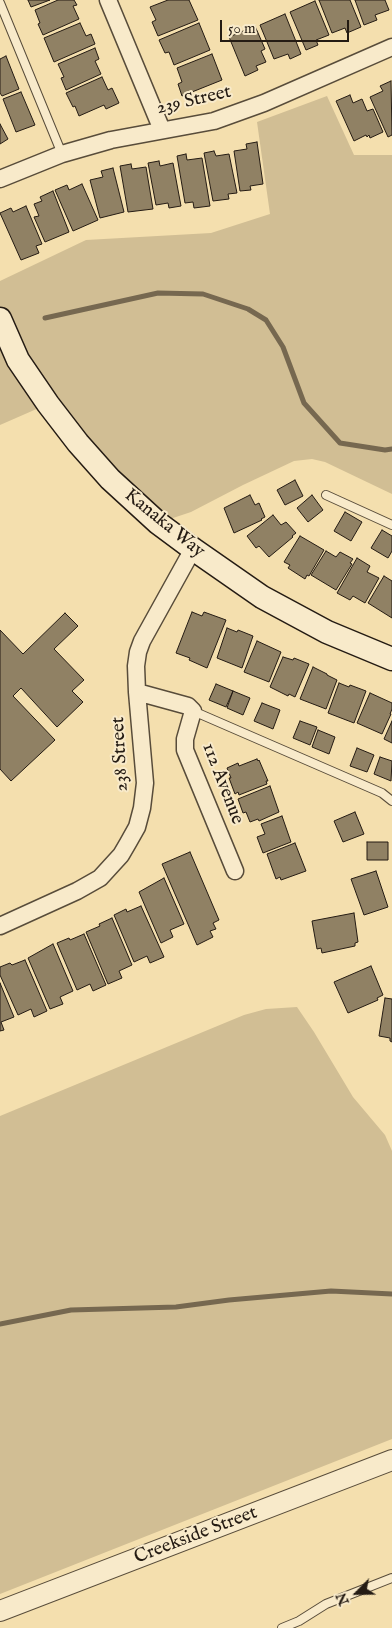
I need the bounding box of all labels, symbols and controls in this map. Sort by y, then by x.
scale bar [222,10,351,42]
text: 50 m [228,19,256,38]
street label: 239 Street [155,81,233,121]
street label: Kanaka Way [119,485,209,563]
street label: 238 Street [108,716,134,792]
street label: 112 Avenue [196,740,248,828]
street label: Creekside Street [131,1502,261,1570]
north arrow [332,1568,382,1618]
text: N [333,1590,354,1608]

